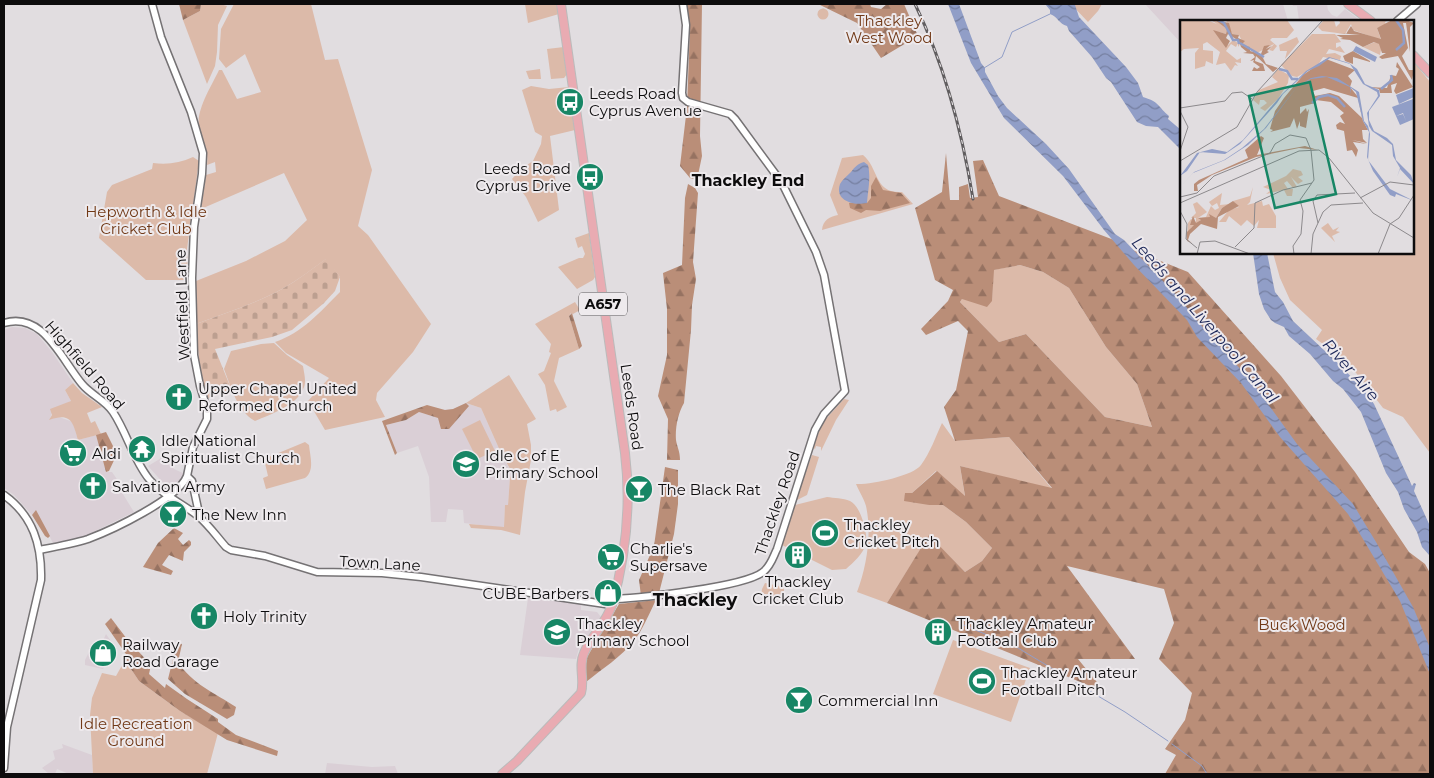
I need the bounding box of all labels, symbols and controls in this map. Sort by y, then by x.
park label: Thackley West Wood [845,11,933,47]
inset map [1180,20,1414,254]
place label: Leeds Road Cyprus Avenue [589,84,702,120]
bus stop icon: Leeds Road Cyprus Avenue [555,87,585,117]
place label: Leeds Road Cyprus Drive [475,159,571,195]
bus stop icon: Leeds Road Cyprus Drive [575,162,605,192]
district label: Thackley End [692,171,804,190]
park label: Hepworth & Idle Cricket Club [85,202,207,238]
water label: Leeds and Liverpool Canal [1128,233,1283,407]
street label: Westfield Lane [171,249,193,361]
road number: A657 [579,292,627,316]
street label: Highfield Road [41,316,129,414]
water label: River Aire [1319,335,1383,405]
street label: Leeds Road [617,362,647,452]
place label: Upper Chapel United Reformed Church [198,379,357,415]
church icon: Upper Chapel United Reformed Church [164,382,194,412]
place label: Idle National Spiritualist Church [161,431,300,467]
temple icon: Idle National Spiritualist Church [127,434,157,464]
supermarket icon: Aldi [58,438,88,468]
place label: Aldi [92,444,121,463]
place label: Idle C of E Primary School [485,446,599,482]
street label: Thackley Road [750,448,804,558]
school or university icon: Idle C of E Primary School [451,449,481,479]
church icon: Salvation Army [78,471,108,501]
bar icon: The Black Rat [624,474,654,504]
place label: Salvation Army [112,477,226,496]
place label: The Black Rat [658,480,761,499]
bar icon: The New Inn [158,499,188,529]
place label: The New Inn [192,505,287,524]
place label: Thackley Cricket Pitch [844,515,940,551]
sports icon: Thackley Cricket Pitch [810,518,840,548]
place label: Charlie's Supersave [630,539,708,575]
building icon: Thackley Cricket Club [783,540,813,570]
supermarket icon: Charlie's Supersave [596,542,626,572]
street label: Town Lane [339,551,421,575]
place label: Thackley Cricket Club [752,572,844,608]
shop icon: CUBE Barbers [593,578,623,608]
place label: CUBE Barbers [483,584,589,603]
district label: Thackley [653,589,738,611]
church icon: Holy Trinity [189,601,219,631]
place label: Holy Trinity [223,607,308,626]
place label: Thackley Primary School [576,614,690,650]
place label: Thackley Amateur Football Club [957,614,1093,650]
park label: Buck Wood [1258,615,1346,634]
school or university icon: Thackley Primary School [542,617,572,647]
building icon: Thackley Amateur Football Club [923,617,953,647]
place label: Railway Road Garage [122,635,219,671]
shop icon: Railway Road Garage [88,638,118,668]
place label: Thackley Amateur Football Pitch [1001,663,1137,699]
sports icon: Thackley Amateur Football Pitch [967,666,997,696]
bar icon: Commercial Inn [784,685,814,715]
place label: Commercial Inn [818,691,938,710]
park label: Idle Recreation Ground [79,714,193,750]

